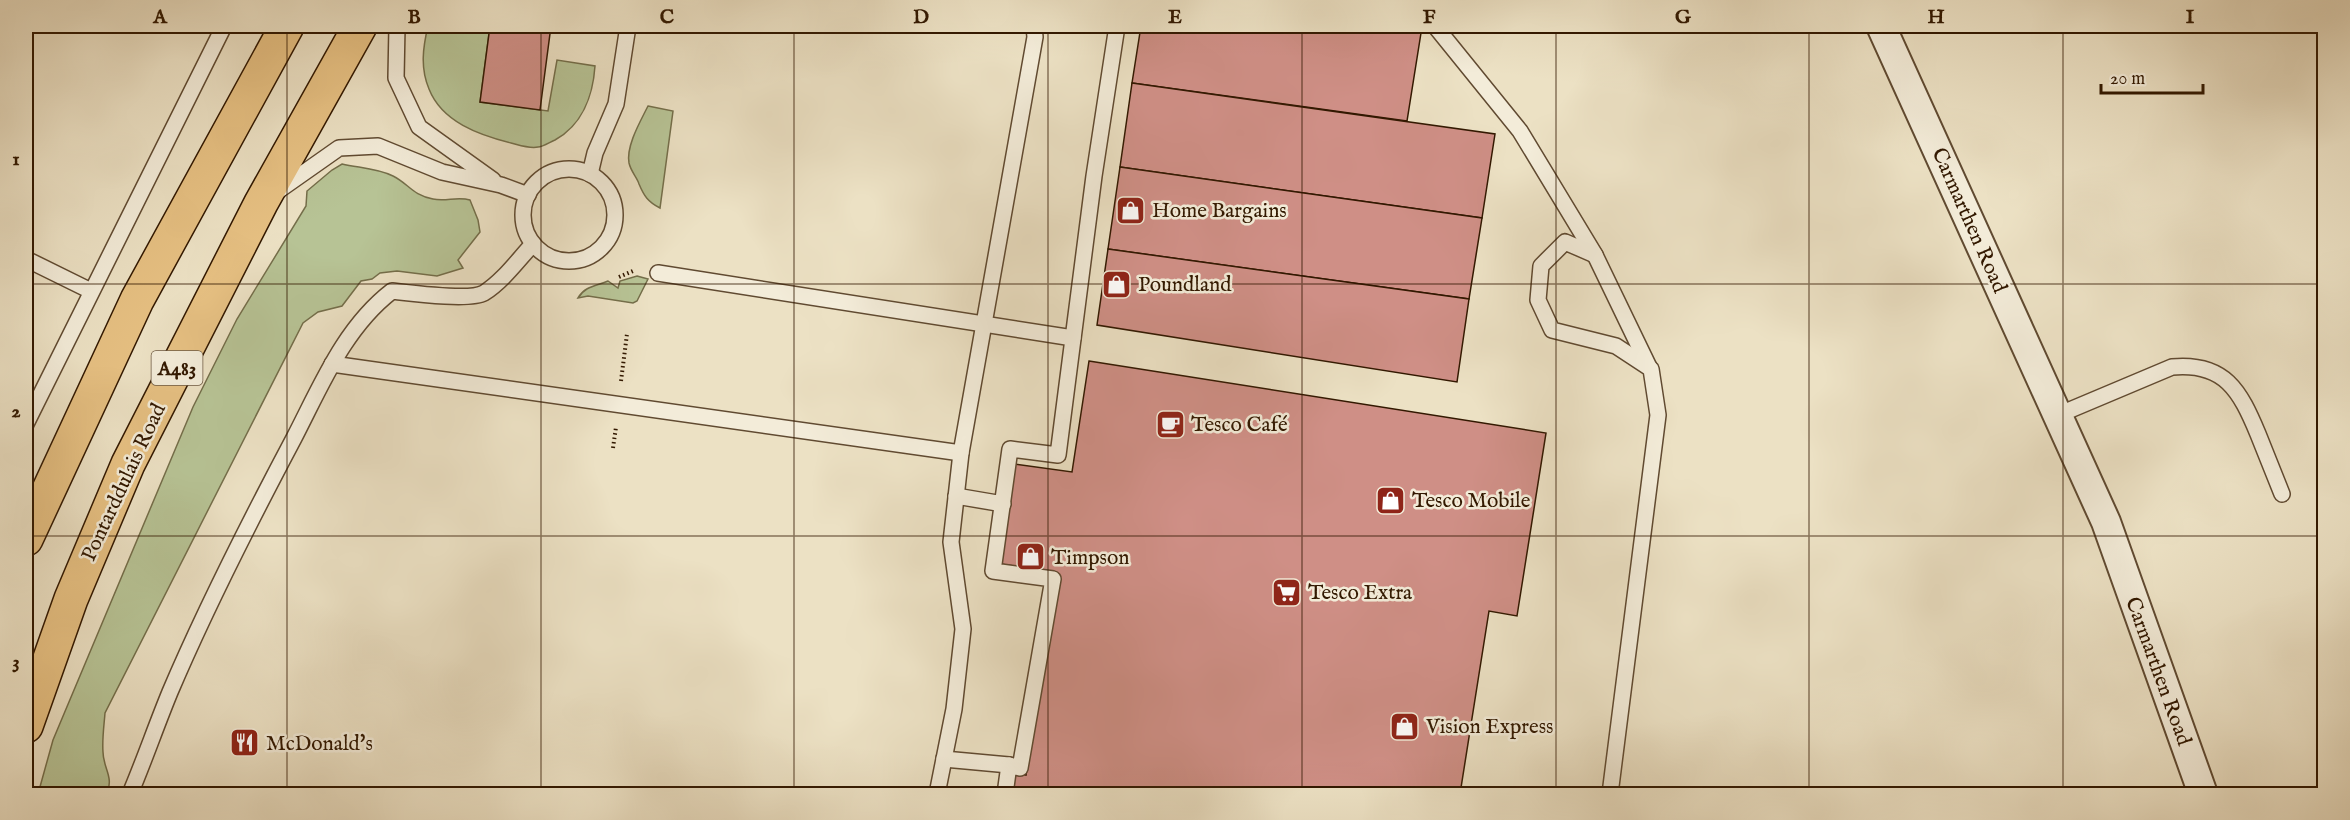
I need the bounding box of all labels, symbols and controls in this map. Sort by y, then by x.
text: A [152,5,168,30]
text: B [407,5,421,30]
text: C [660,5,674,30]
text: D [913,5,929,30]
text: E [1168,5,1182,30]
text: F [1423,5,1436,30]
text: G [1675,5,1692,30]
text: H [1927,5,1945,30]
text: I [2186,5,2195,30]
scale bar [2101,57,2203,95]
text: 20 m [2110,68,2145,91]
street label: Carmarthen Road [1925,144,2013,298]
text: 1 [12,147,20,172]
shop icon: Home Bargains [1115,194,1147,226]
place label: Home Bargains [1152,198,1287,225]
shop icon: Poundland [1101,268,1133,300]
place label: Poundland [1138,272,1232,299]
road number: A483 [152,351,202,385]
text: 2 [11,399,21,424]
street label: Pontarddulais Road [76,399,173,566]
cafe icon: Tesco Café [1154,408,1186,440]
place label: Tesco Café [1191,412,1288,439]
shop icon: Tesco Mobile [1375,484,1407,516]
place label: Tesco Mobile [1412,488,1531,515]
shop icon: Timpson [1014,541,1046,573]
place label: Timpson [1051,545,1129,572]
supermarket icon: Tesco Extra [1271,576,1303,608]
place label: Tesco Extra [1308,580,1413,607]
street label: Carmarthen Road [2118,594,2197,750]
text: 3 [12,650,20,675]
shop icon: Vision Express [1389,710,1421,742]
place label: Vision Express [1425,714,1553,741]
restaurant icon: McDonald's [229,727,261,759]
place label: McDonald's [266,731,373,758]

